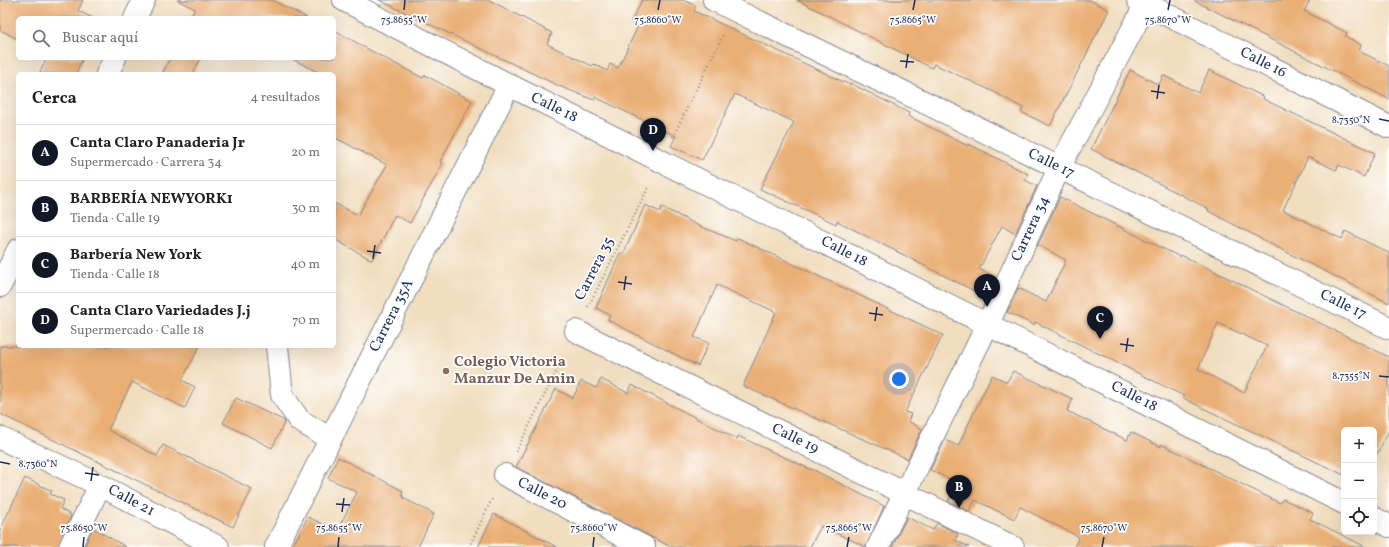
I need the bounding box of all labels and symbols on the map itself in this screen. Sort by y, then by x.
text: 75.8655°W [381,13,427,27]
text: 75.8660°W [634,13,682,27]
text: 75.8665°W [890,13,936,27]
text: 75.8670°W [1145,13,1191,27]
street label: Calle 16 [1236,42,1290,84]
street label: Calle 18 [527,88,581,128]
text: 8.7350°N [1332,113,1371,127]
pin: D [640,118,666,151]
street label: Calle 17 [1024,144,1078,184]
street label: Carrera 34 [1007,193,1055,265]
street label: Calle 18 [817,231,871,273]
street label: Carrera 35 [570,234,620,304]
pin: A [974,274,1000,307]
street label: Carrera 35A [365,276,420,356]
street label: Calle 17 [1316,285,1370,325]
pin: C [1087,306,1113,339]
place label: Colegio Victoria Manzur De Amin [454,352,576,390]
marker: Colegio Victoria Manzur De Amin [441,366,451,376]
your location [889,369,909,389]
text: 8.7355°N [1332,369,1370,383]
street label: Calle 18 [1107,376,1161,418]
street label: Calle 19 [768,419,822,459]
text: 8.7360°N [19,457,58,471]
street label: Calle 20 [514,473,570,515]
pin: B [946,475,972,508]
street label: Calle 21 [104,480,158,522]
text: 75.8650°W [61,521,107,535]
text: 75.8655°W [316,521,362,535]
text: 75.8660°W [570,521,618,535]
text: 75.8665°W [826,521,872,535]
text: 75.8670°W [1081,521,1127,535]

